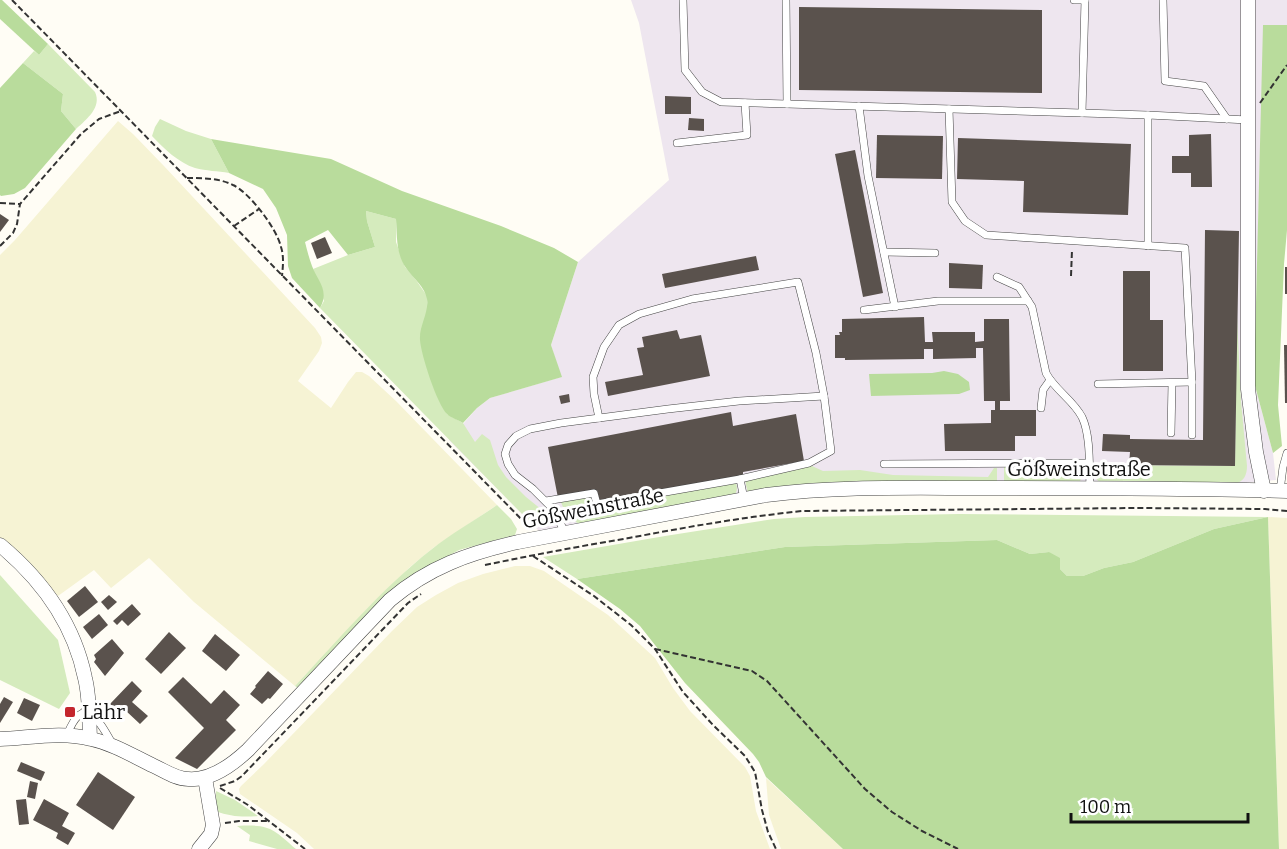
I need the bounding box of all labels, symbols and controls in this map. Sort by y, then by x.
street label: Gößweinstraße [1007,457,1151,481]
street label: Gößweinstraße [520,483,666,533]
place label: Lähr [82,700,125,724]
marker: Lähr [63,705,77,719]
scale bar [1071,786,1248,824]
text: 100 m [1080,796,1131,818]

